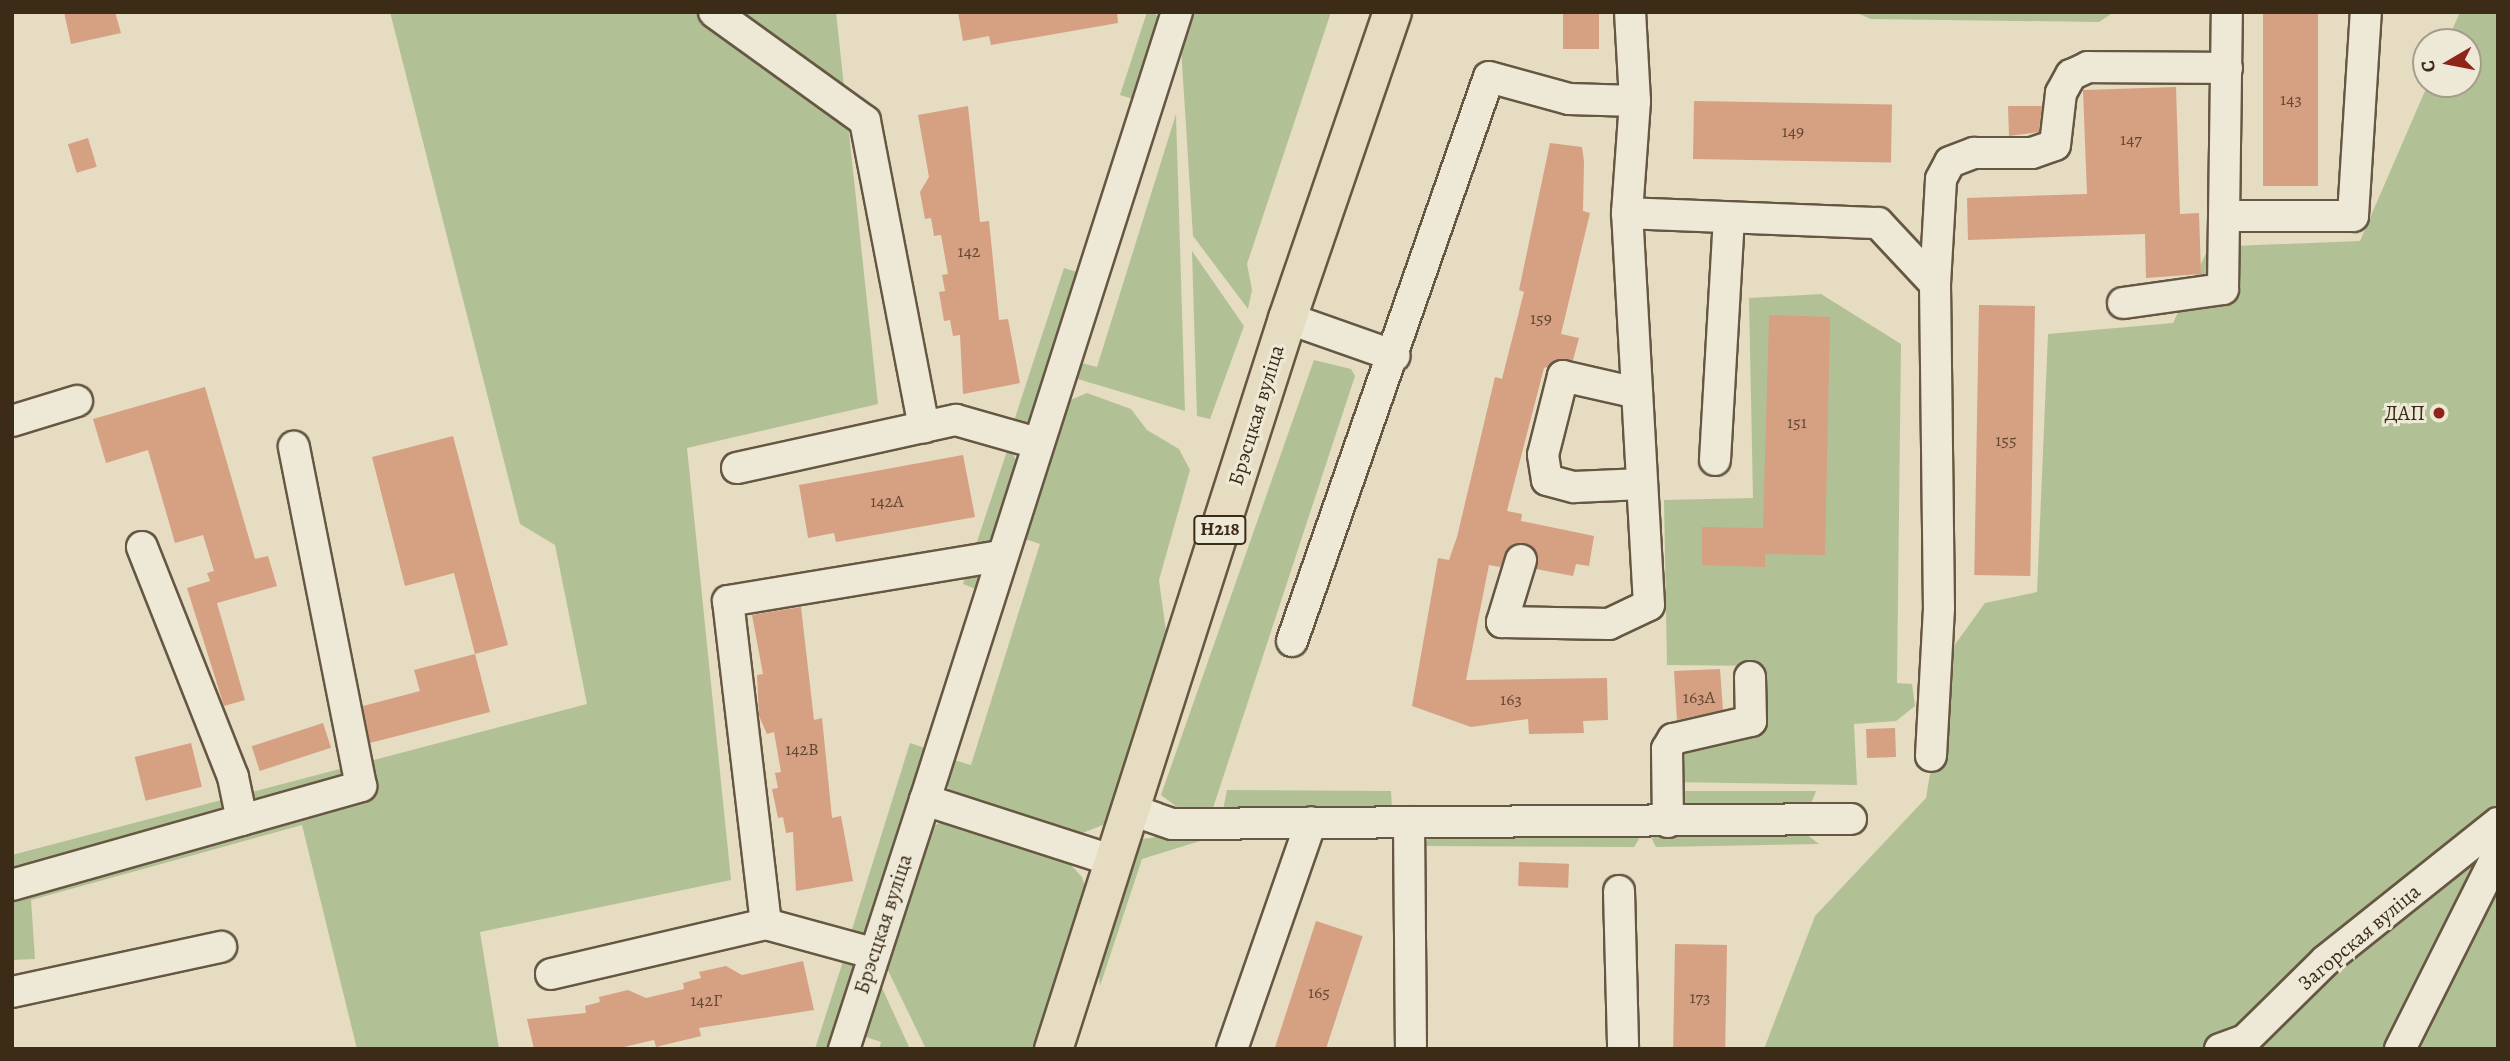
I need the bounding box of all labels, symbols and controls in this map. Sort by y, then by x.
north arrow [2412,28,2482,98]
text: С [2414,58,2442,74]
house number: 143 [2280,88,2302,110]
house number: 149 [1782,120,1804,142]
house number: 147 [2120,128,2142,150]
house number: 142 [958,240,980,262]
house number: 159 [1530,307,1552,329]
street label: Брэсцкая вуліца [1223,342,1289,488]
place label: ДАП [2384,400,2425,426]
marker: ДАП [2431,405,2447,421]
house number: 151 [1787,411,1807,433]
house number: 155 [1995,429,2017,451]
house number: 142А [870,490,904,512]
road number: Н218 [1192,514,1248,545]
house number: 163А [1683,686,1715,708]
house number: 163 [1500,688,1522,710]
house number: 142В [785,738,819,760]
street label: Брэсцкая вуліца [849,851,917,997]
street label: Загорская вуліца [2293,879,2425,995]
house number: 165 [1308,981,1330,1003]
house number: 173 [1689,986,1711,1008]
house number: 142Г [690,989,722,1011]

